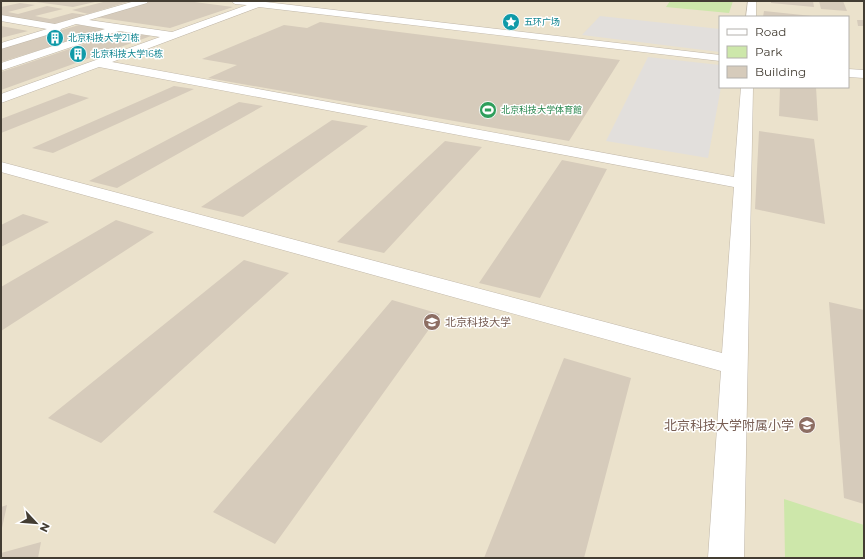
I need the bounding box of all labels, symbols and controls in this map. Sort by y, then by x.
place icon: 五环广场 [501,12,521,32]
place label: 五环广场 [524,16,560,27]
legend [719,16,849,88]
text: Road [755,24,786,39]
building icon: 北京科技大学21栋 [45,28,65,48]
place label: 北京科技大学21栋 [68,32,139,43]
building icon: 北京科技大学16栋 [68,44,88,64]
text: Park [755,44,783,59]
place label: 北京科技大学16栋 [91,48,163,59]
text: Building [755,64,806,79]
sports icon: 北京科技大学体育館 [478,100,498,120]
place label: 北京科技大学体育館 [501,104,582,115]
school or university icon: 北京科技大学 [422,312,442,332]
place label: 北京科技大学 [445,315,511,329]
school or university icon: 北京科技大学附属小学 [797,415,817,435]
place label: 北京科技大学附属小学 [664,417,794,433]
north arrow [16,503,56,543]
text: N [37,520,53,534]

